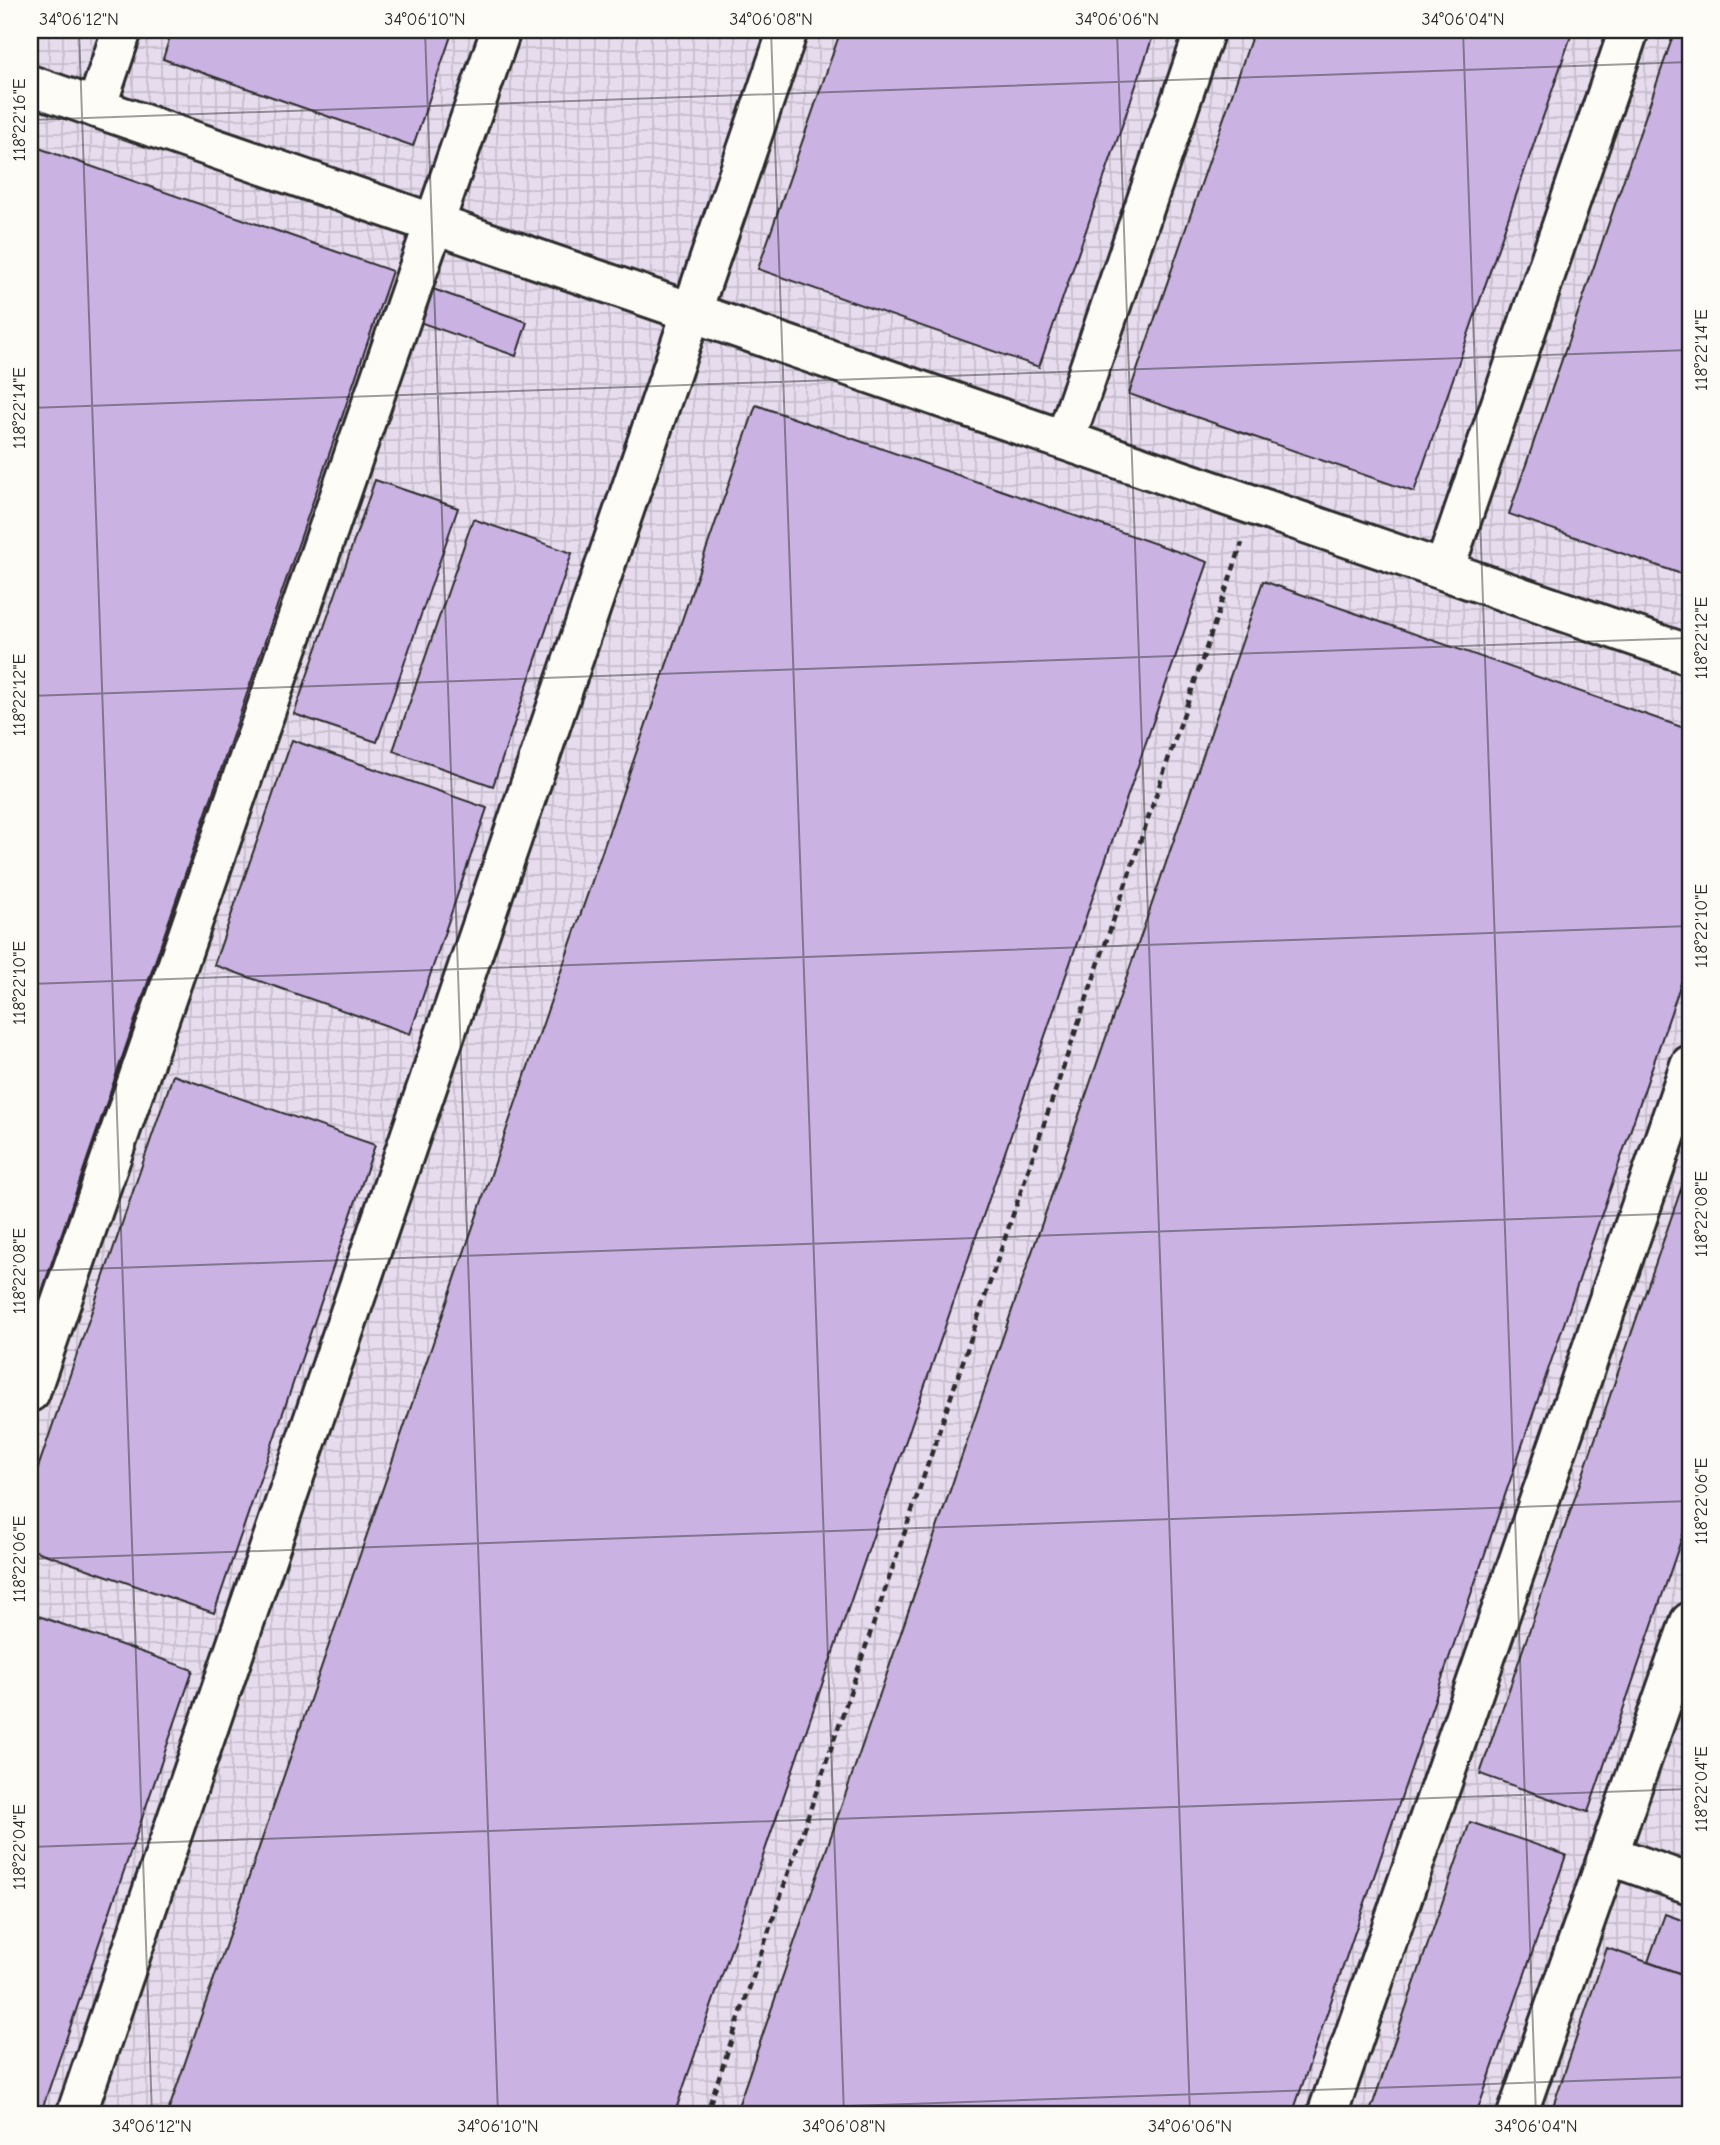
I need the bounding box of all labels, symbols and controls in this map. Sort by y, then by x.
text: 34°06'12"N [39,9,119,30]
text: 34°06'10"N [384,9,466,30]
text: 34°06'08"N [729,9,813,30]
text: 34°06'06"N [1075,9,1159,30]
text: 34°06'04"N [1422,9,1504,30]
text: 118°22'16"E [9,78,30,162]
text: 118°22'14"E [1691,309,1712,391]
text: 118°22'14"E [9,367,30,449]
text: 118°22'12"E [1691,597,1712,679]
text: 118°22'12"E [9,654,30,736]
text: 118°22'10"E [1691,884,1712,968]
text: 118°22'10"E [9,941,30,1025]
text: 118°22'08"E [1691,1171,1712,1257]
text: 118°22'08"E [9,1228,30,1314]
text: 118°22'06"E [1691,1457,1712,1544]
text: 118°22'06"E [9,1515,30,1602]
text: 118°22'04"E [1691,1746,1712,1832]
text: 118°22'04"E [9,1804,30,1890]
text: 34°06'12"N [112,2116,192,2137]
text: 34°06'10"N [457,2116,539,2137]
text: 34°06'08"N [802,2116,886,2137]
text: 34°06'06"N [1148,2116,1232,2137]
text: 34°06'04"N [1495,2116,1577,2137]

